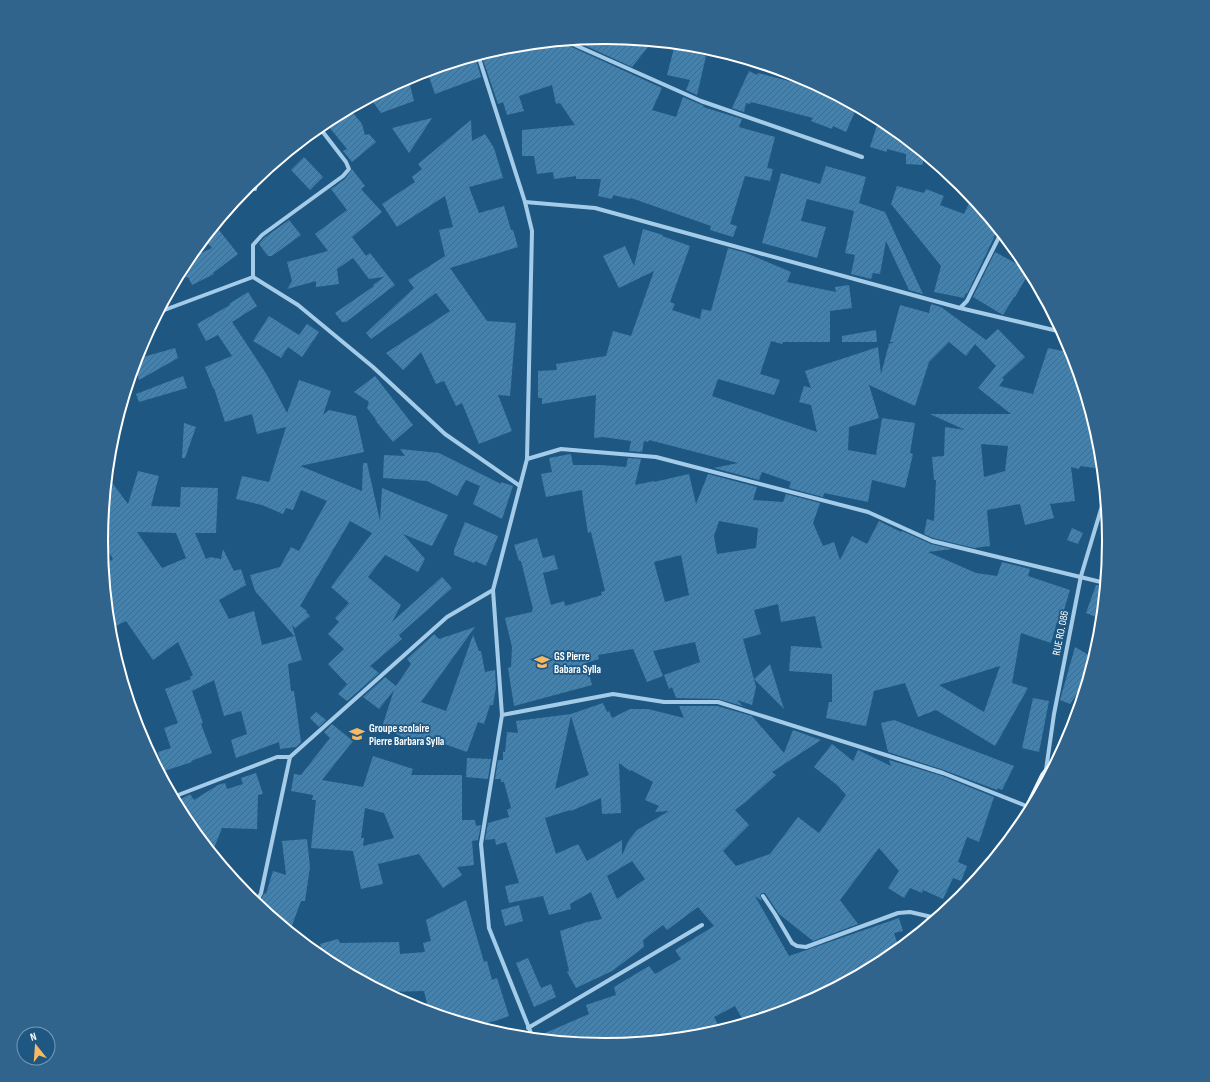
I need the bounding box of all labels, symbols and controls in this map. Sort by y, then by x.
street label: RUE RO. 086 [1050,609,1071,657]
place label: GS Pierre Babara Sylla [554,650,601,676]
school or university icon: GS Pierre Babara Sylla [533,653,551,671]
place label: Groupe scolaire Pierre Barbara Sylla [369,722,445,748]
school or university icon: Groupe scolaire Pierre Barbara Sylla [348,725,366,743]
north arrow [16,1026,56,1066]
text: N [29,1030,38,1044]

